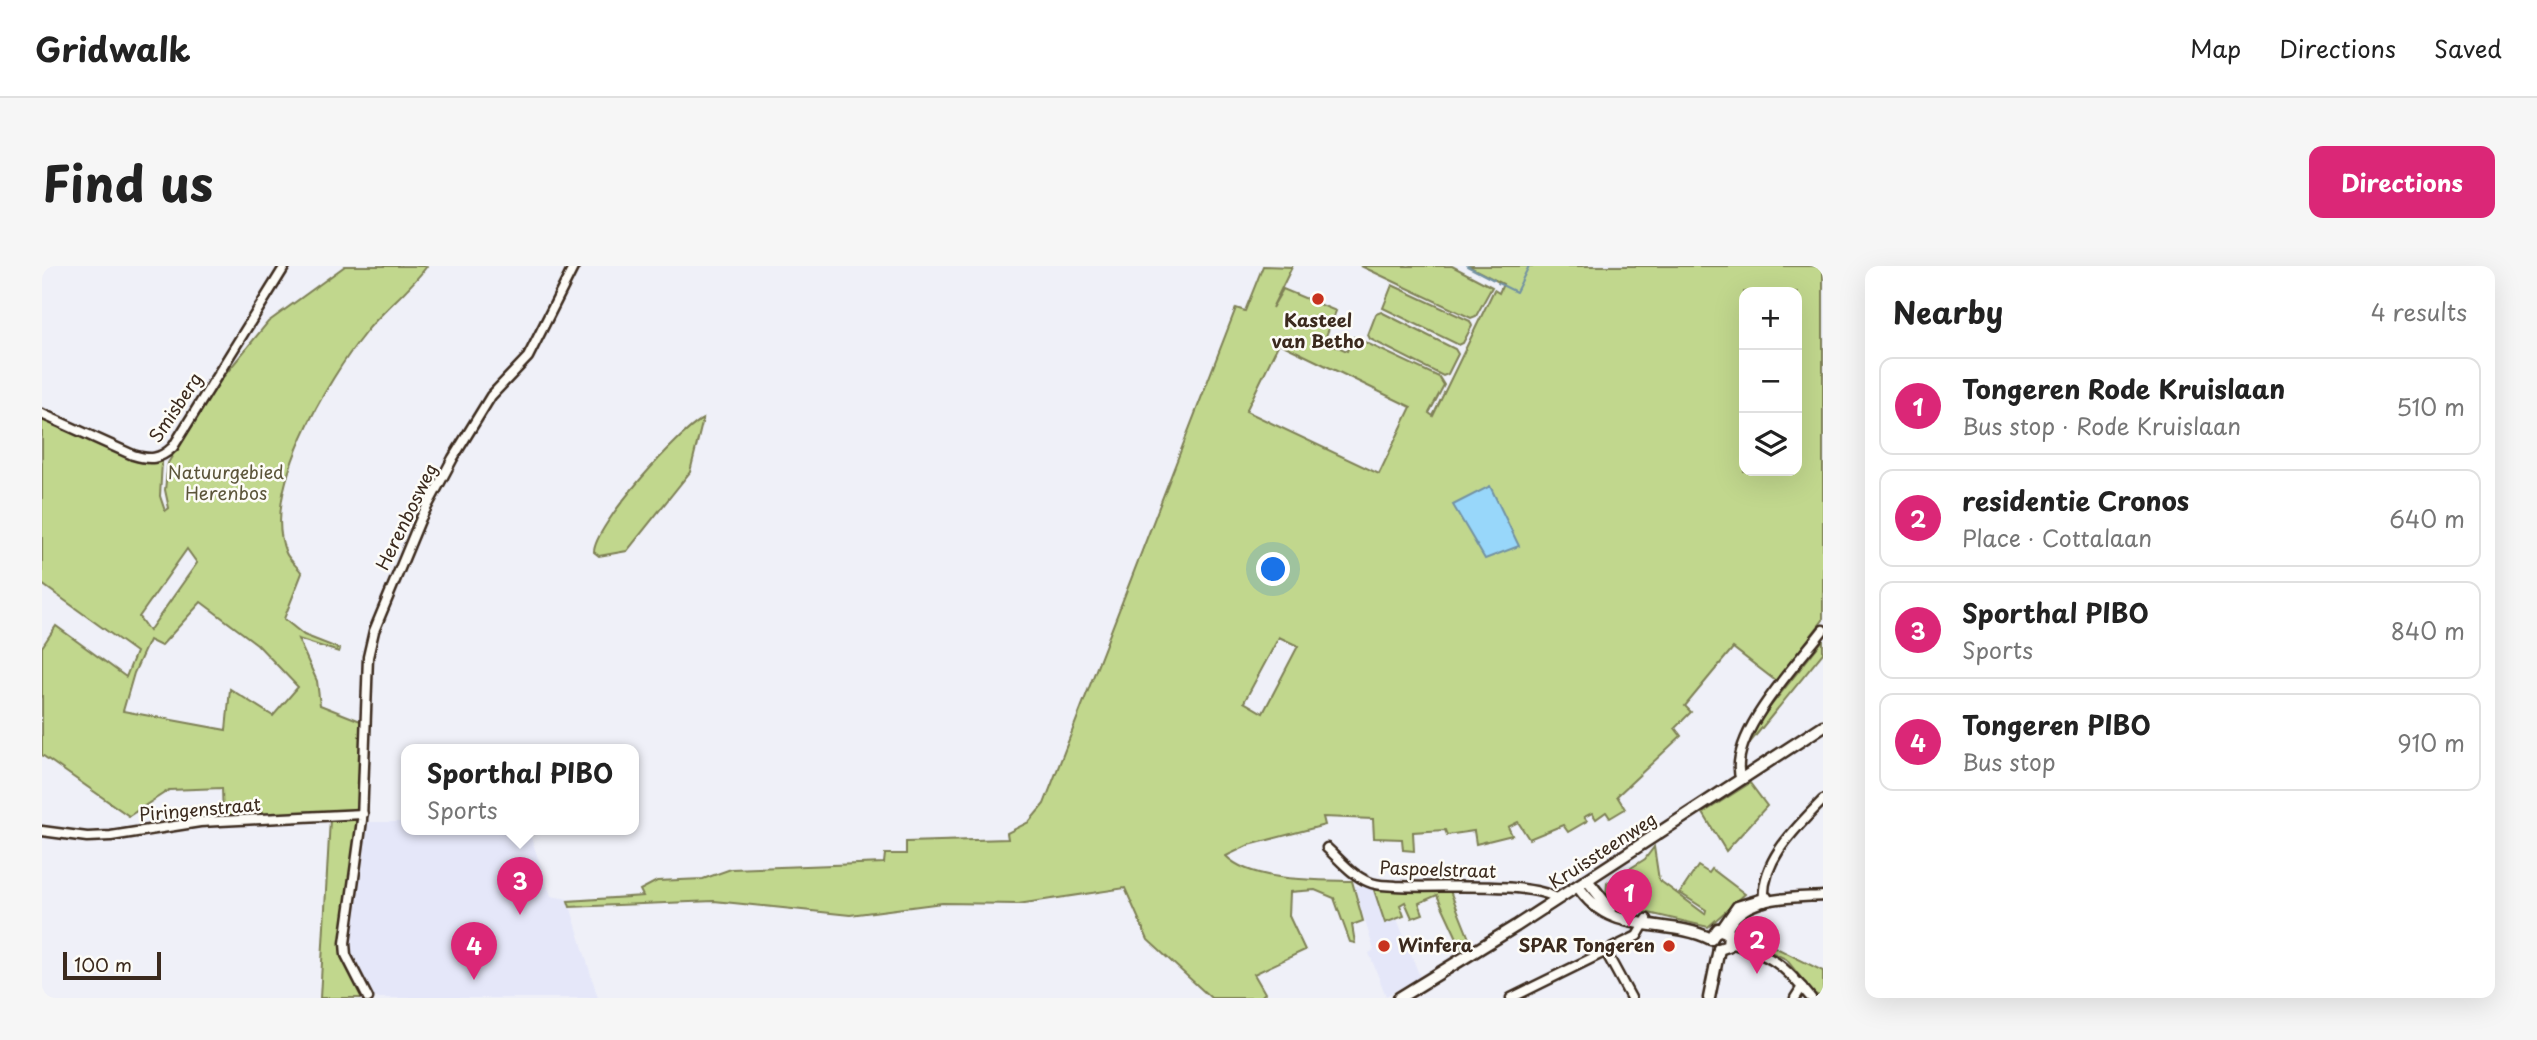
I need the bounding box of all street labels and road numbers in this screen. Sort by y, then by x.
street label: Smisberg [141,367,208,448]
street label: Herenbosweg [368,458,443,574]
street label: Piringenstraat [138,790,262,827]
street label: Kruissteenweg [1543,805,1662,895]
street label: Paspoelstraat [1379,853,1497,884]

